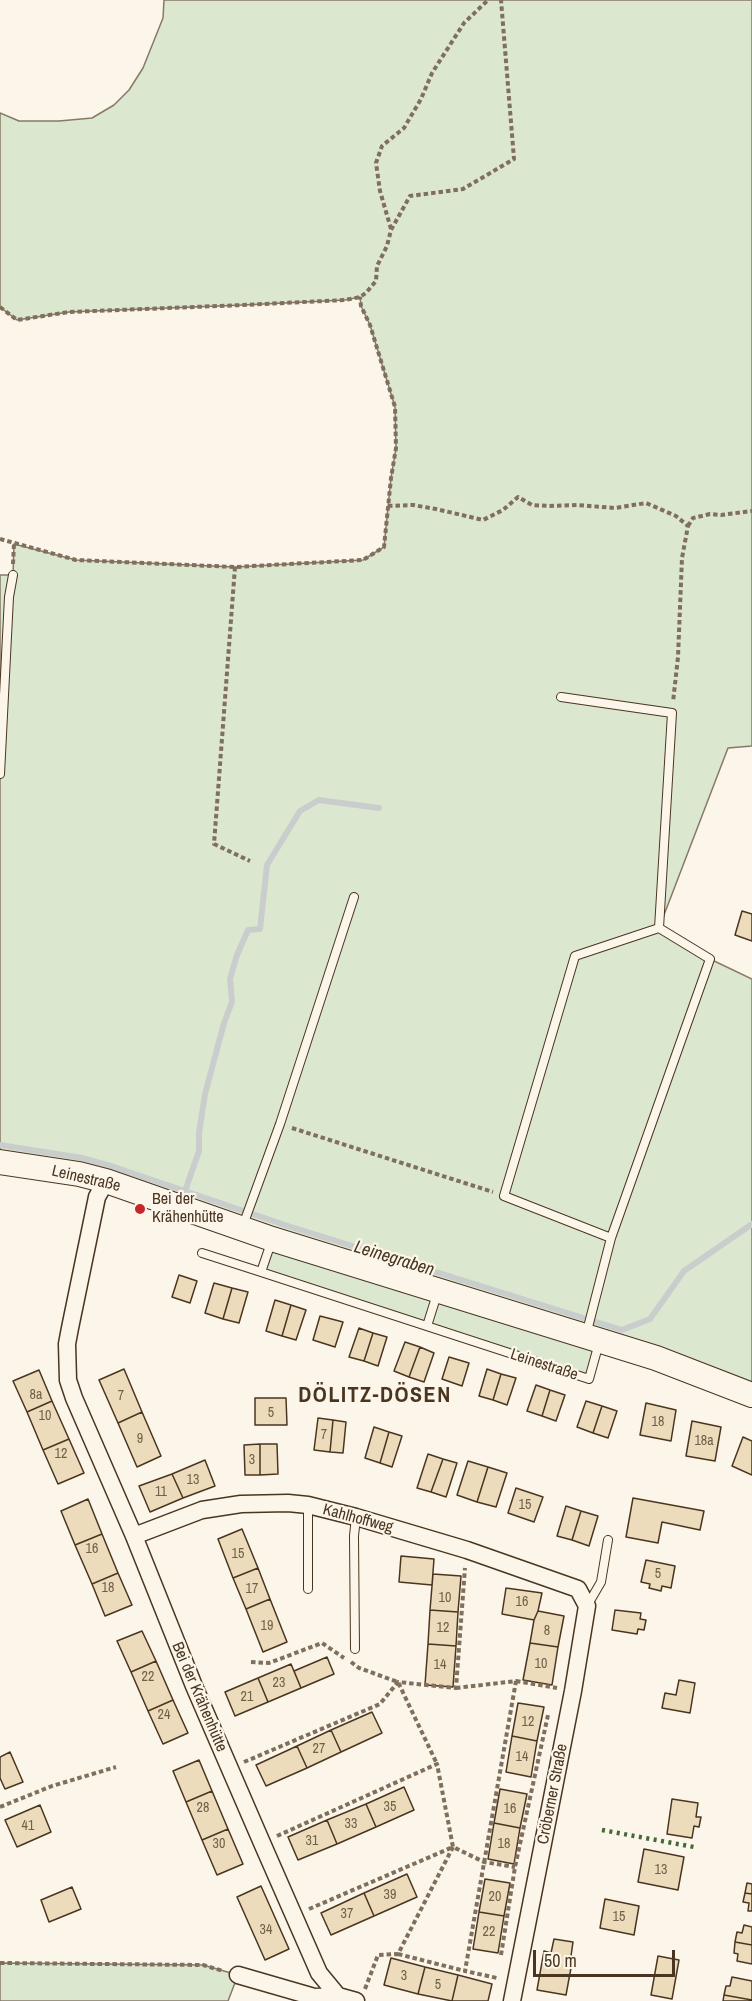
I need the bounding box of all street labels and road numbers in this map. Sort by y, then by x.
street label: Leinestraße [50,1162,122,1196]
street label: Leinestraße [508,1345,580,1385]
street label: Kahlhoffweg [321,1500,395,1538]
street label: Bei der Krähenhütte [167,1639,231,1755]
street label: Cröberner Straße [534,1742,572,1846]

